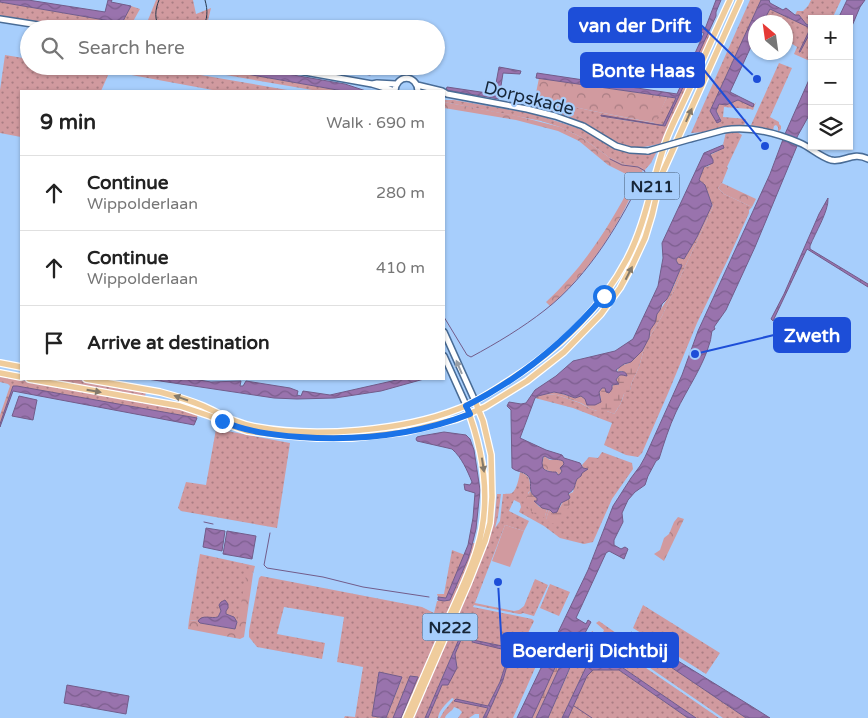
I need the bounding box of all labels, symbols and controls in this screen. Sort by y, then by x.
callout: van der Drift [569,8,701,42]
text: van der Drift [579,15,692,37]
north arrow [748,15,793,60]
map controls [808,15,853,150]
button: + [808,15,853,60]
search box [20,20,445,75]
icon: search [38,34,66,62]
text: Search here [78,37,185,59]
callout: Bonte Haas [581,53,704,87]
text: Bonte Haas [591,60,695,82]
button: − [808,60,853,105]
street label: Dorpskade [482,76,576,120]
button: layers [808,105,853,150]
one-way arrow [685,108,693,122]
text: 9 min [40,110,96,135]
text: Walk · 690 m [326,113,425,133]
text: Continue [87,172,169,194]
road number: N211 [624,172,680,200]
icon: ahead [40,179,68,207]
text: 280 m [376,183,425,203]
text: Wippolderlaan [87,194,198,214]
text: Continue [87,247,169,269]
icon: ahead [40,254,68,282]
text: 410 m [376,258,425,278]
one-way arrow [625,265,633,280]
text: Wippolderlaan [87,269,198,289]
route start [593,285,616,308]
callout: Zweth [774,318,850,352]
text: Zweth [784,325,840,347]
icon: arrive [40,329,68,357]
text: Arrive at destination [87,332,270,354]
one-way arrow [455,359,463,374]
one-way arrow [87,387,103,395]
one-way arrow [174,394,189,402]
route end [211,410,234,433]
one-way arrow [480,457,488,473]
road number: N222 [422,614,478,640]
callout: Boerderij Dichtbij [502,633,678,667]
text: Boerderij Dichtbij [512,640,668,663]

